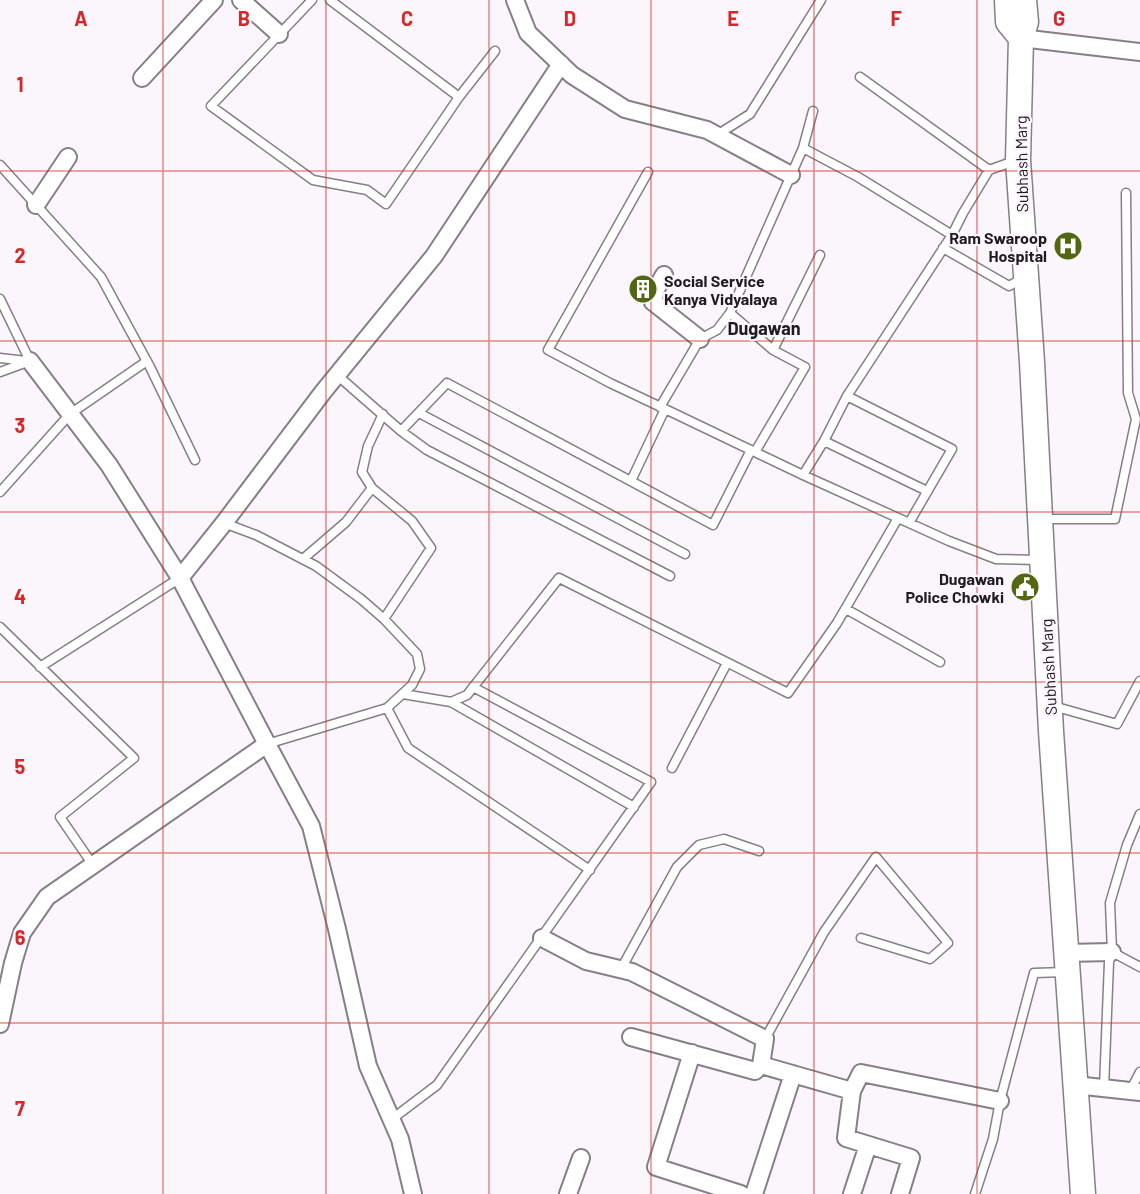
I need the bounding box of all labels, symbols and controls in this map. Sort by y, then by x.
text: A [74,6,88,30]
text: B [238,6,250,30]
text: C [401,6,413,30]
text: D [564,6,576,30]
text: E [727,6,739,30]
text: F [890,6,902,30]
text: G [1053,6,1065,30]
text: 1 [16,72,24,96]
street label: Subhash Marg [1011,115,1031,213]
place label: Ram Swaroop Hospital [949,228,1047,265]
hospital icon: Ram Swaroop Hospital [1052,230,1084,262]
text: 2 [14,243,26,267]
place label: Social Service Kanya Vidyalaya [664,271,778,308]
building icon: Social Service Kanya Vidyalaya [627,273,659,305]
district label: Dugawan [727,317,801,339]
text: 3 [15,413,25,437]
place label: Dugawan Police Chowki [906,569,1004,606]
public building icon: Dugawan Police Chowki [1009,571,1041,603]
text: 4 [14,584,26,608]
street label: Subhash Marg [1036,618,1060,716]
text: 5 [15,754,26,778]
text: 6 [15,925,26,949]
text: 7 [15,1096,25,1120]

